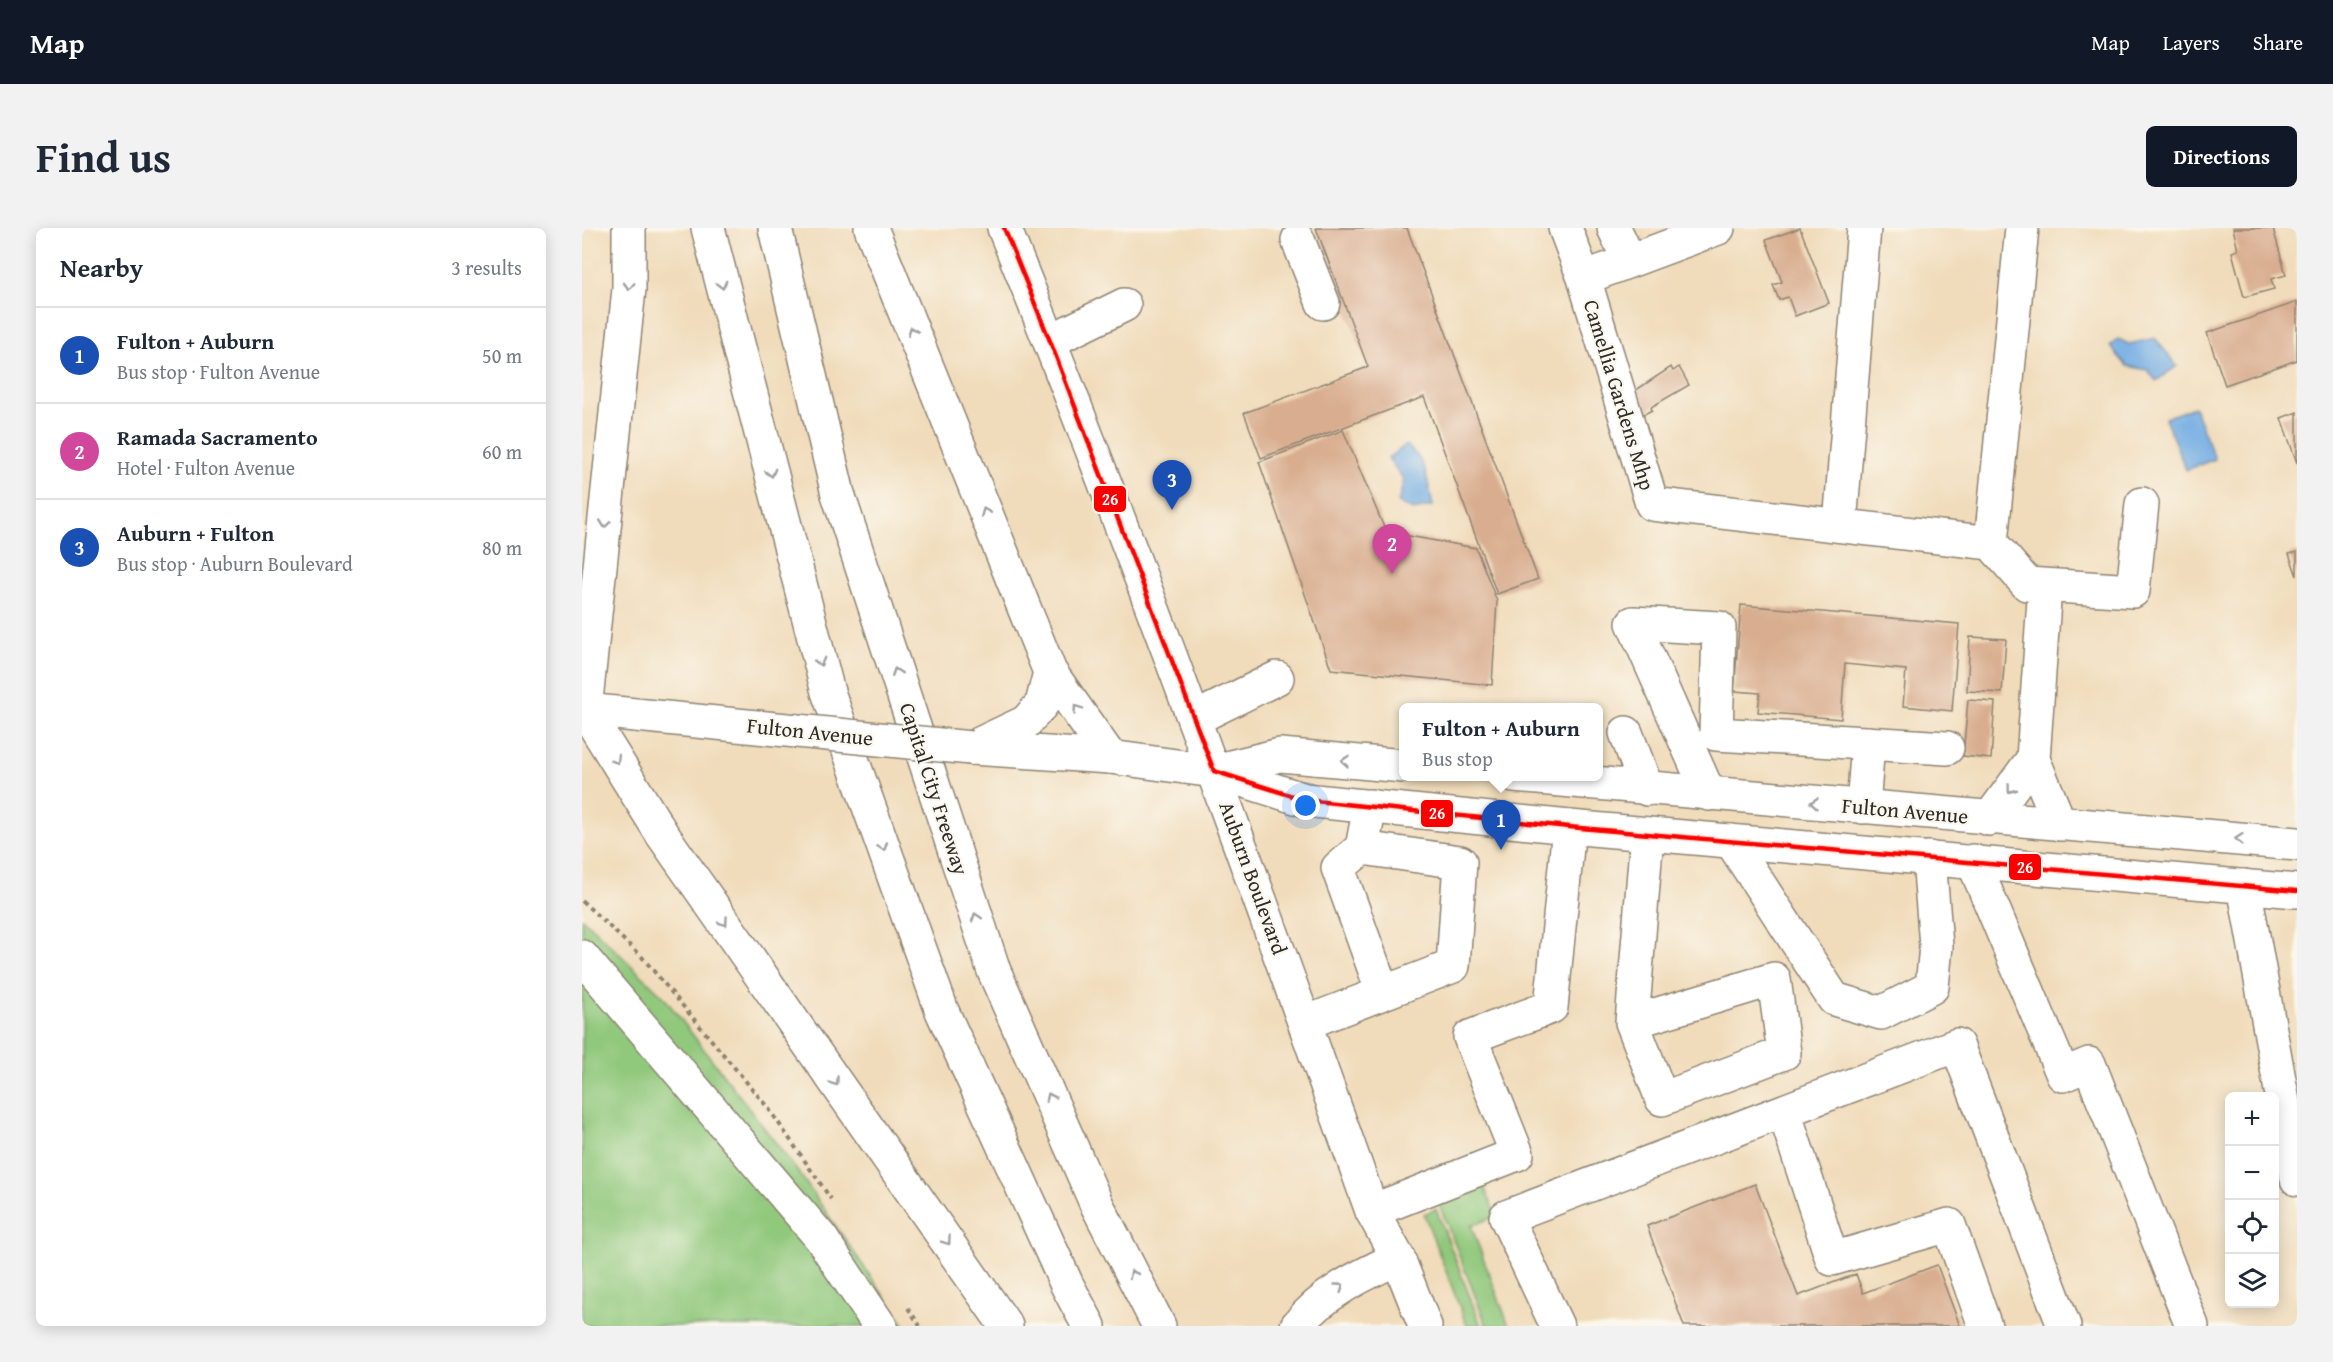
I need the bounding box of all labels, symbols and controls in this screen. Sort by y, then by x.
text: Map [30,22,84,63]
text: Map [2091,27,2130,58]
text: Layers [2163,27,2220,58]
text: Share [2253,27,2303,58]
text: Find us [36,126,171,187]
button: Directions [2146,126,2297,187]
text: Nearby [60,248,143,287]
text: 3 results [451,253,522,282]
one-way arrow [715,279,728,289]
one-way arrow [622,282,635,291]
street label: Camellia Gardens Mhp [1576,296,1663,494]
text: Fulton + Auburn [117,325,274,357]
one-way arrow [907,326,920,336]
text: 1 [74,341,85,370]
text: 50 m [482,341,522,370]
text: Bus stop · Fulton Avenue [117,357,320,386]
text: Ramada Sacramento [117,421,318,453]
text: 2 [74,437,85,466]
text: 60 m [482,437,522,466]
text: Hotel · Fulton Avenue [117,453,295,482]
pin: 3 [1152,460,1192,510]
one-way arrow [764,468,777,478]
line badge: 26 [1093,485,1127,513]
text: 26 [1102,487,1118,511]
one-way arrow [979,507,992,518]
text: Auburn + Fulton [117,517,274,549]
one-way arrow [599,519,612,528]
pin: 2 [1372,524,1412,574]
text: 3 [74,533,85,562]
text: 80 m [482,533,522,562]
text: Bus stop · Auburn Boulevard [117,549,353,578]
one-way arrow [813,657,826,667]
one-way arrow [891,667,903,678]
street label: Capital City Freeway [892,699,977,880]
popup [1399,703,1603,781]
one-way arrow [1073,705,1084,716]
street label: Fulton Avenue [745,709,875,754]
text: Fulton + Auburn [1422,712,1580,744]
text: Bus stop [1422,744,1493,773]
one-way arrow [608,753,619,764]
one-way arrow [1341,755,1350,768]
one-way arrow [2007,782,2018,793]
street label: Fulton Avenue [1841,790,1970,831]
your location [1291,791,1320,820]
street label: Auburn Boulevard [1211,797,1296,959]
one-way arrow [1810,797,1819,810]
line badge: 26 [1420,799,1454,828]
pin: 1 [1482,800,1520,850]
text: 26 [1429,801,1445,825]
one-way arrow [2234,833,2243,846]
one-way arrow [876,841,889,851]
line badge: 26 [2008,853,2042,881]
text: 26 [2017,855,2033,879]
one-way arrow [971,912,984,923]
one-way arrow [717,915,728,926]
one-way arrow [828,1075,839,1086]
map controls [2225,1092,2279,1308]
button: + [2225,1092,2279,1146]
one-way arrow [1045,1093,1057,1104]
button: − [2225,1146,2279,1200]
button: locate [2225,1200,2279,1254]
one-way arrow [940,1235,951,1246]
button: layers [2225,1254,2279,1308]
one-way arrow [1129,1270,1140,1280]
one-way arrow [1334,1284,1345,1295]

